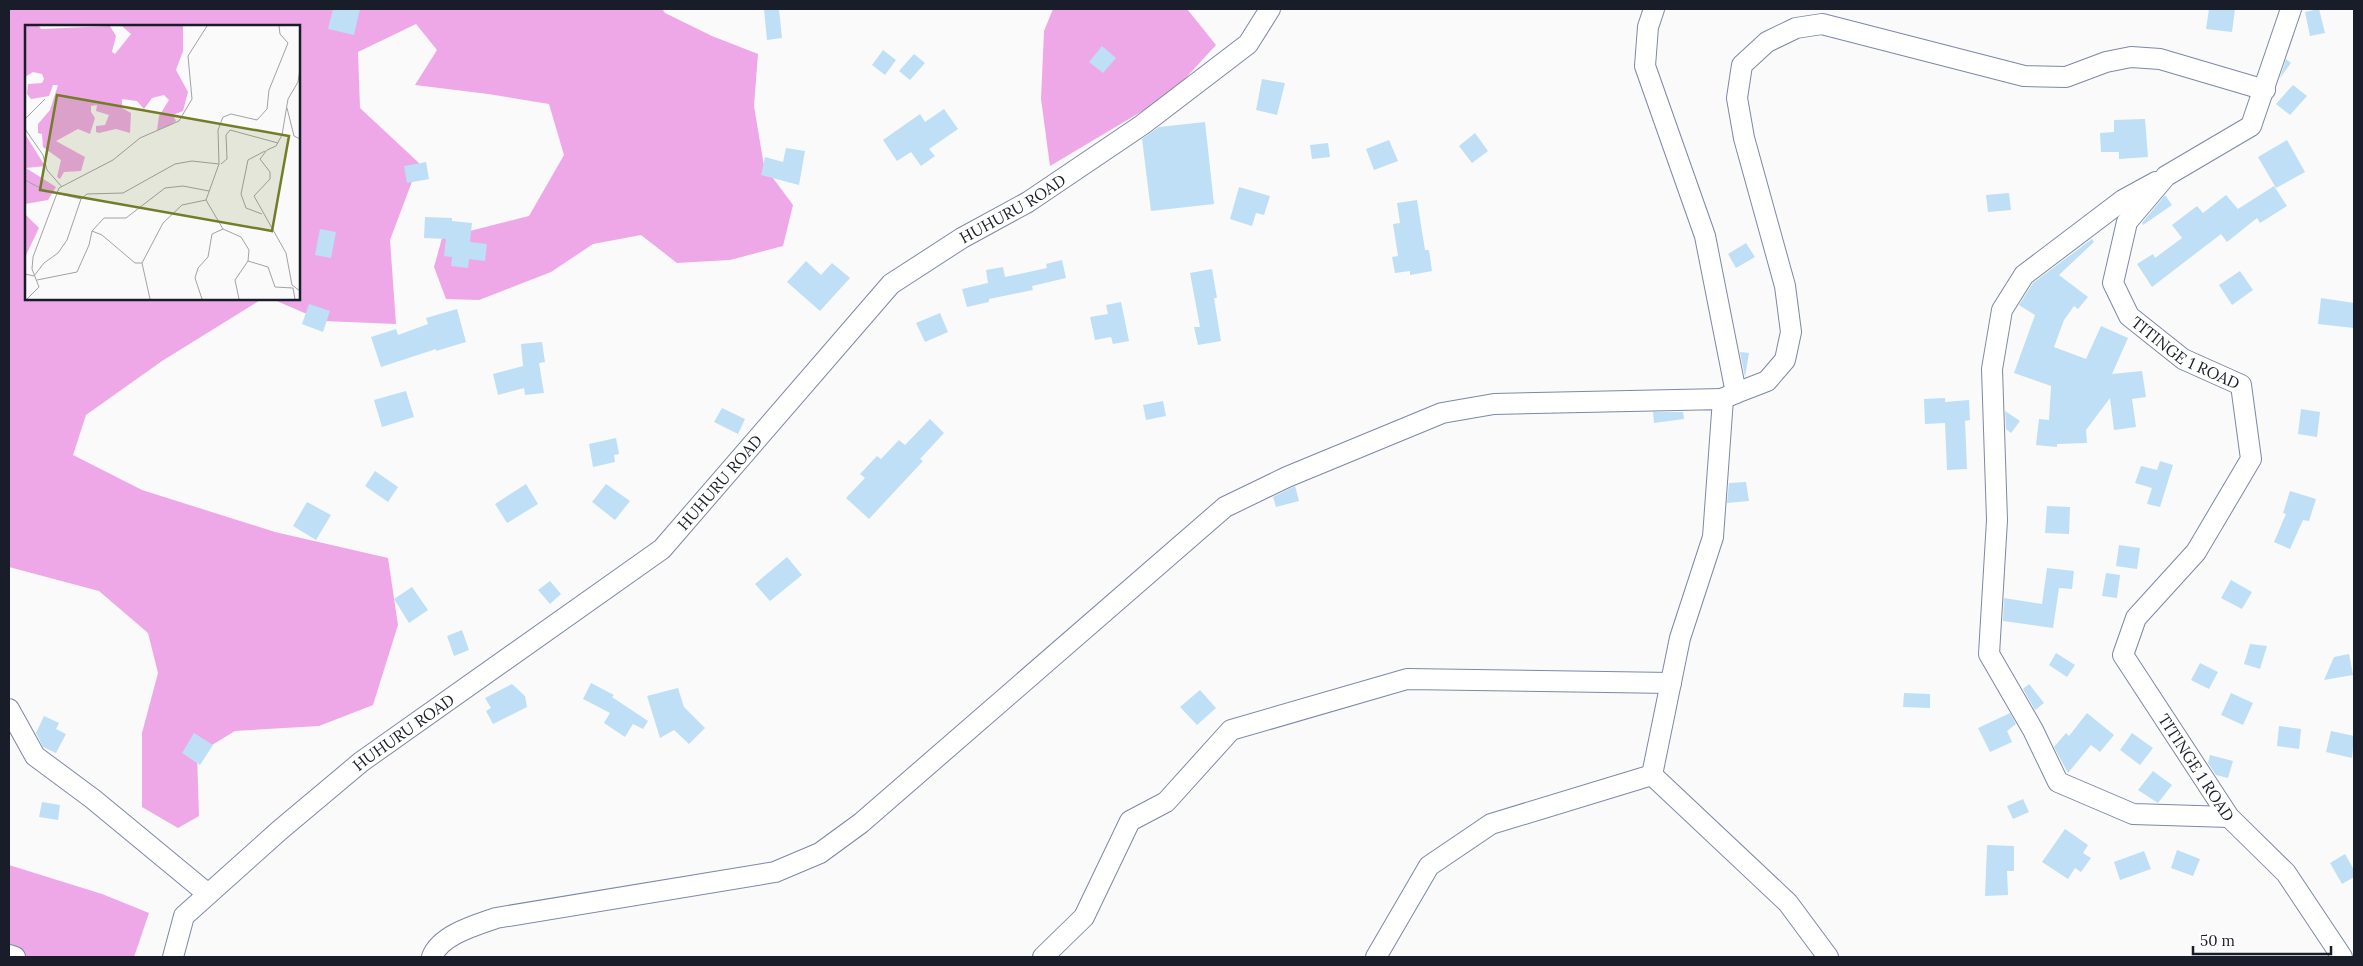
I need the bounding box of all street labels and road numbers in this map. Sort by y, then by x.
street label: HUHURU ROAD [956,170,1069,248]
street label: TITINGE 1 ROAD [2127,312,2243,393]
street label: HUHURU ROAD [673,430,766,534]
street label: HUHURU ROAD [348,689,458,775]
street label: TITINGE 1 ROAD [2154,710,2239,825]

